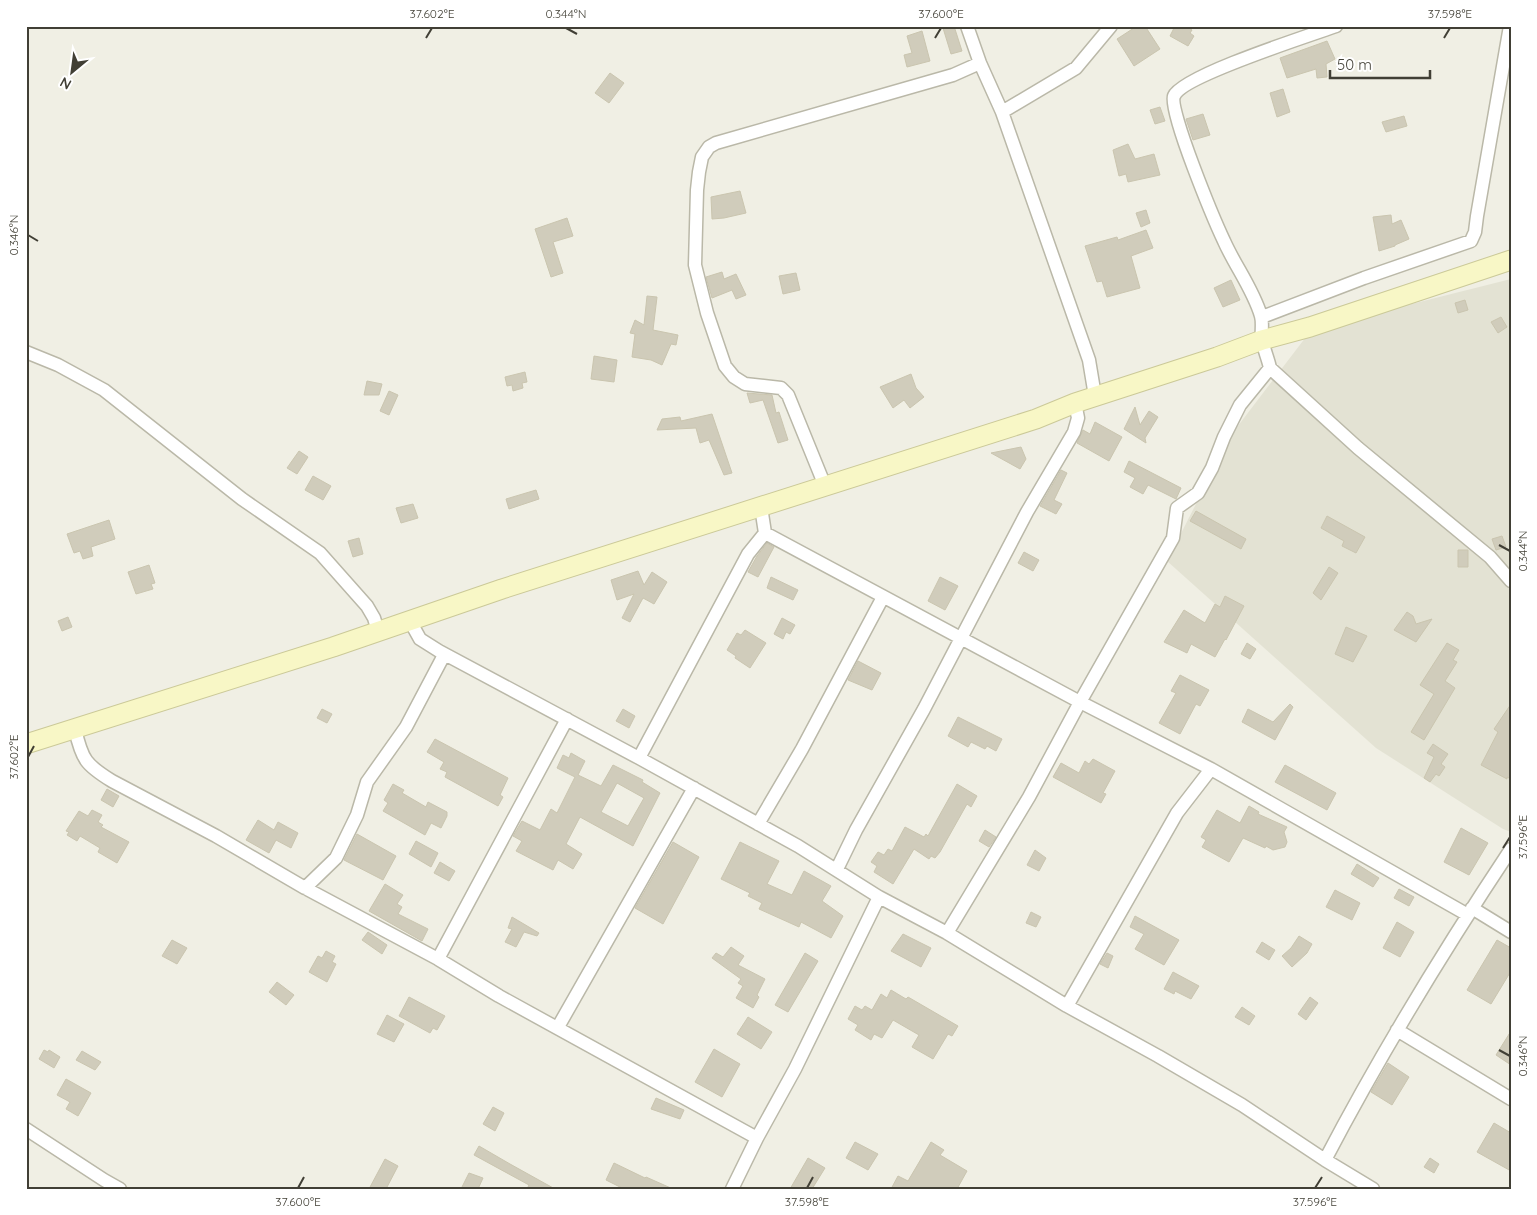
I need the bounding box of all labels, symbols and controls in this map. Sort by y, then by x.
text: 37.602°E [410,6,455,21]
text: 0.344°N [546,6,586,21]
text: 37.600°E [918,6,964,21]
text: 37.598°E [1428,6,1472,21]
north arrow [48,48,98,98]
scale bar [1330,48,1430,80]
text: 50 m [1337,55,1372,74]
text: N [57,73,75,94]
text: 0.346°N [6,214,21,256]
text: 0.344°N [1515,531,1530,571]
text: 37.602°E [6,734,21,779]
text: 37.596°E [1515,815,1530,859]
text: 0.346°N [1515,1035,1530,1077]
text: 37.600°E [275,1194,321,1209]
text: 37.598°E [785,1194,829,1209]
text: 37.596°E [1293,1194,1337,1209]

